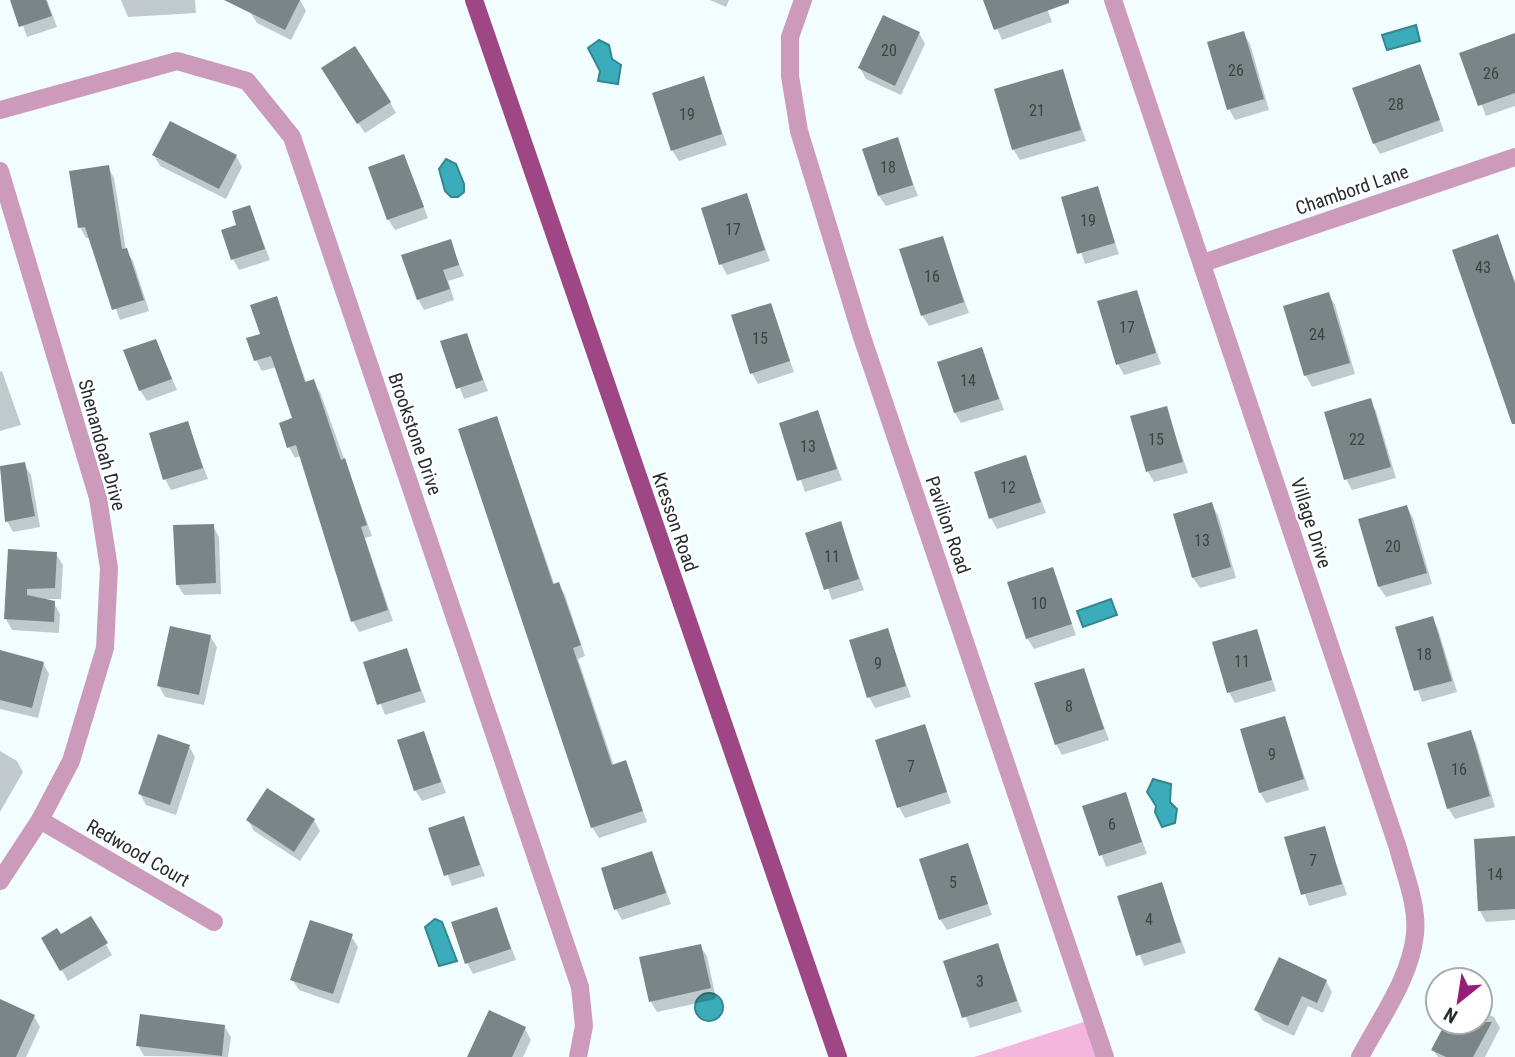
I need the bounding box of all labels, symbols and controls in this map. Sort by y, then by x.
house number: 20 [881,41,897,60]
house number: 26 [1228,61,1244,80]
house number: 26 [1483,64,1499,83]
house number: 28 [1388,95,1404,114]
house number: 21 [1029,101,1045,120]
house number: 19 [679,105,695,124]
house number: 18 [880,158,896,177]
street label: Chambord Lane [1293,160,1412,220]
house number: 19 [1080,211,1096,230]
house number: 17 [725,220,741,239]
house number: 43 [1475,258,1491,277]
house number: 16 [924,267,940,286]
house number: 17 [1119,318,1135,337]
house number: 24 [1309,325,1325,344]
house number: 15 [752,329,768,348]
street label: Brookstone Drive [383,370,447,498]
house number: 14 [960,371,976,390]
street label: Shenandoah Drive [73,377,131,513]
house number: 15 [1148,430,1164,449]
house number: 22 [1349,430,1365,449]
house number: 13 [800,437,816,456]
street label: Kresson Road [647,469,703,575]
street label: Pavilion Road [921,473,975,577]
street label: Village Drive [1286,475,1336,571]
house number: 12 [1000,478,1016,497]
house number: 13 [1194,531,1210,550]
house number: 20 [1385,537,1401,556]
house number: 11 [824,547,840,566]
house number: 10 [1031,594,1047,613]
house number: 18 [1416,645,1432,664]
house number: 11 [1234,652,1250,671]
house number: 9 [874,654,882,673]
house number: 8 [1065,697,1073,716]
house number: 9 [1268,745,1276,764]
house number: 7 [907,757,915,776]
house number: 16 [1451,760,1467,779]
street label: Redwood Court [82,814,194,892]
house number: 6 [1108,815,1116,834]
house number: 7 [1309,851,1317,870]
house number: 14 [1487,865,1503,884]
house number: 5 [949,873,957,892]
house number: 4 [1145,910,1153,929]
north arrow [1424,966,1494,1036]
house number: 3 [976,972,984,991]
text: N [1440,1002,1462,1028]

